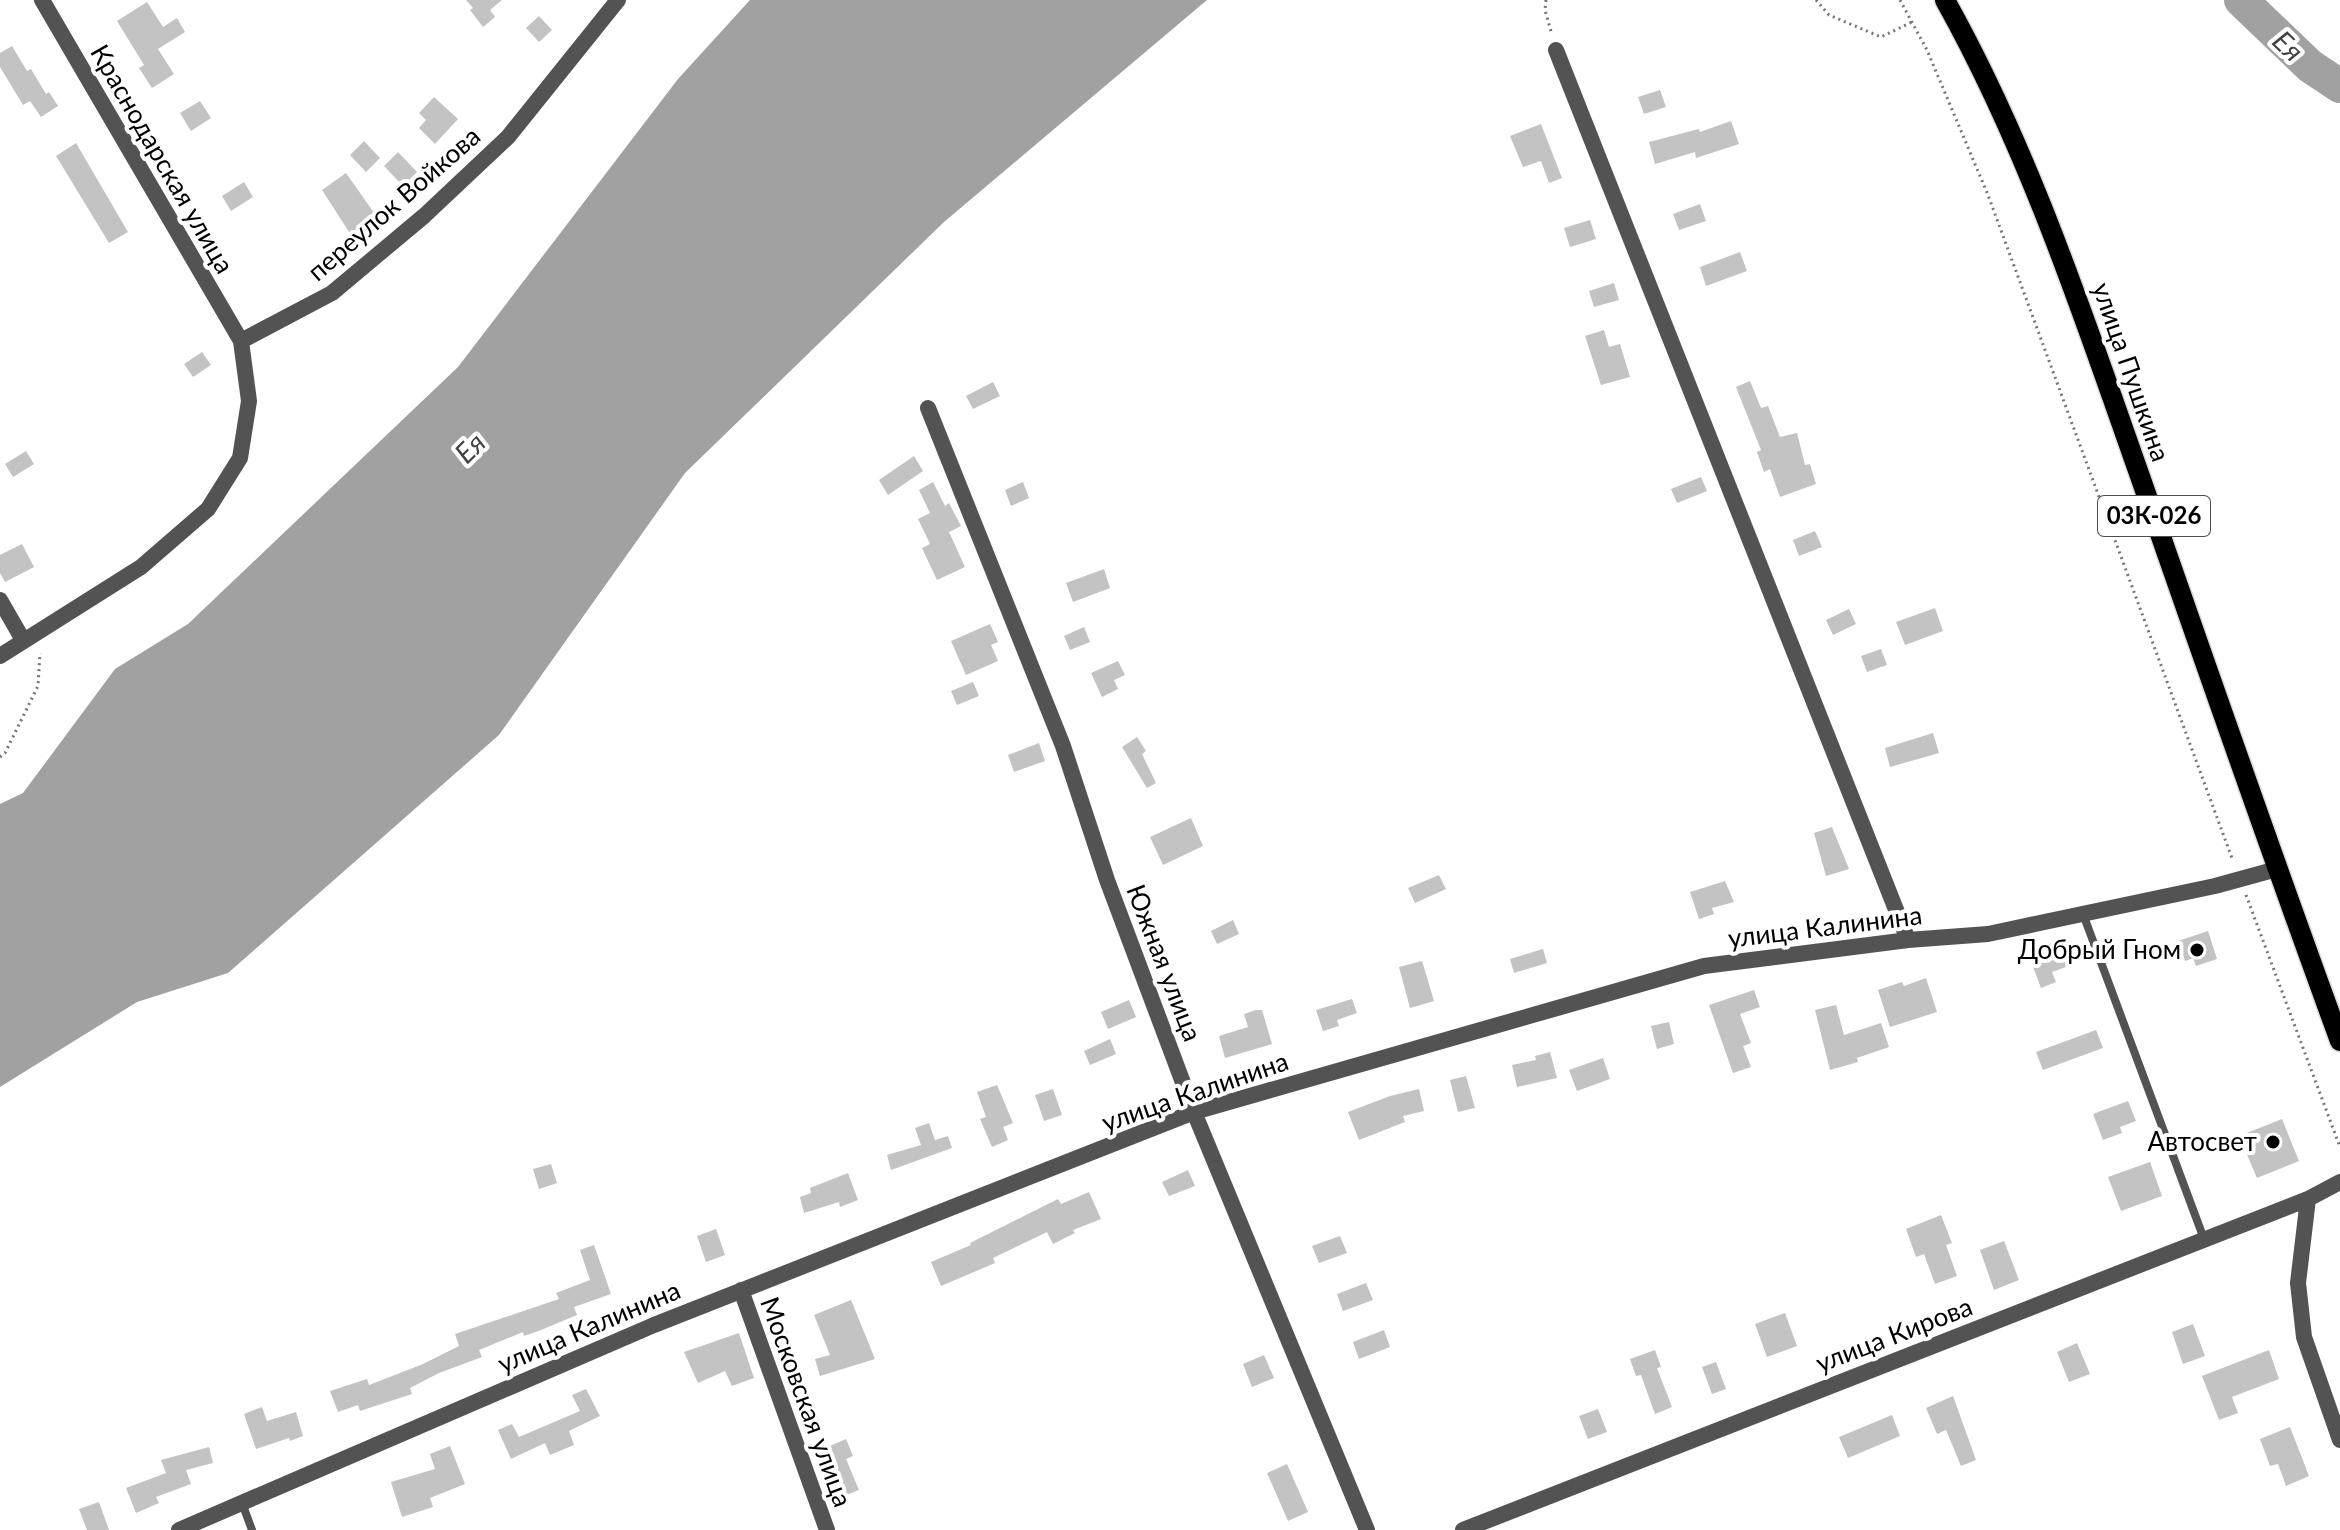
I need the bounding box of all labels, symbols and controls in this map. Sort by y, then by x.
water label: Ея [2266,23,2311,68]
street label: Краснодарская улица [84,38,241,279]
street label: переулок Войкова [300,120,486,287]
street label: улица Пушкина [2086,278,2178,465]
water label: Ея [447,425,492,470]
road number: 03К-026 [2098,496,2210,536]
street label: Южная улица [1120,880,1209,1045]
street label: улица Калинина [1726,898,1924,954]
place label: Добрый Гном [2018,933,2181,965]
marker: Добрый Гном [2188,941,2206,959]
street label: улица Калинина [1097,1044,1292,1138]
place label: Автосвет [2147,1125,2257,1157]
marker: Автосвет [2264,1133,2282,1151]
street label: улица Калинина [493,1273,685,1379]
street label: улица Кирова [1811,1290,1976,1379]
street label: Московская улица [754,1292,860,1511]

